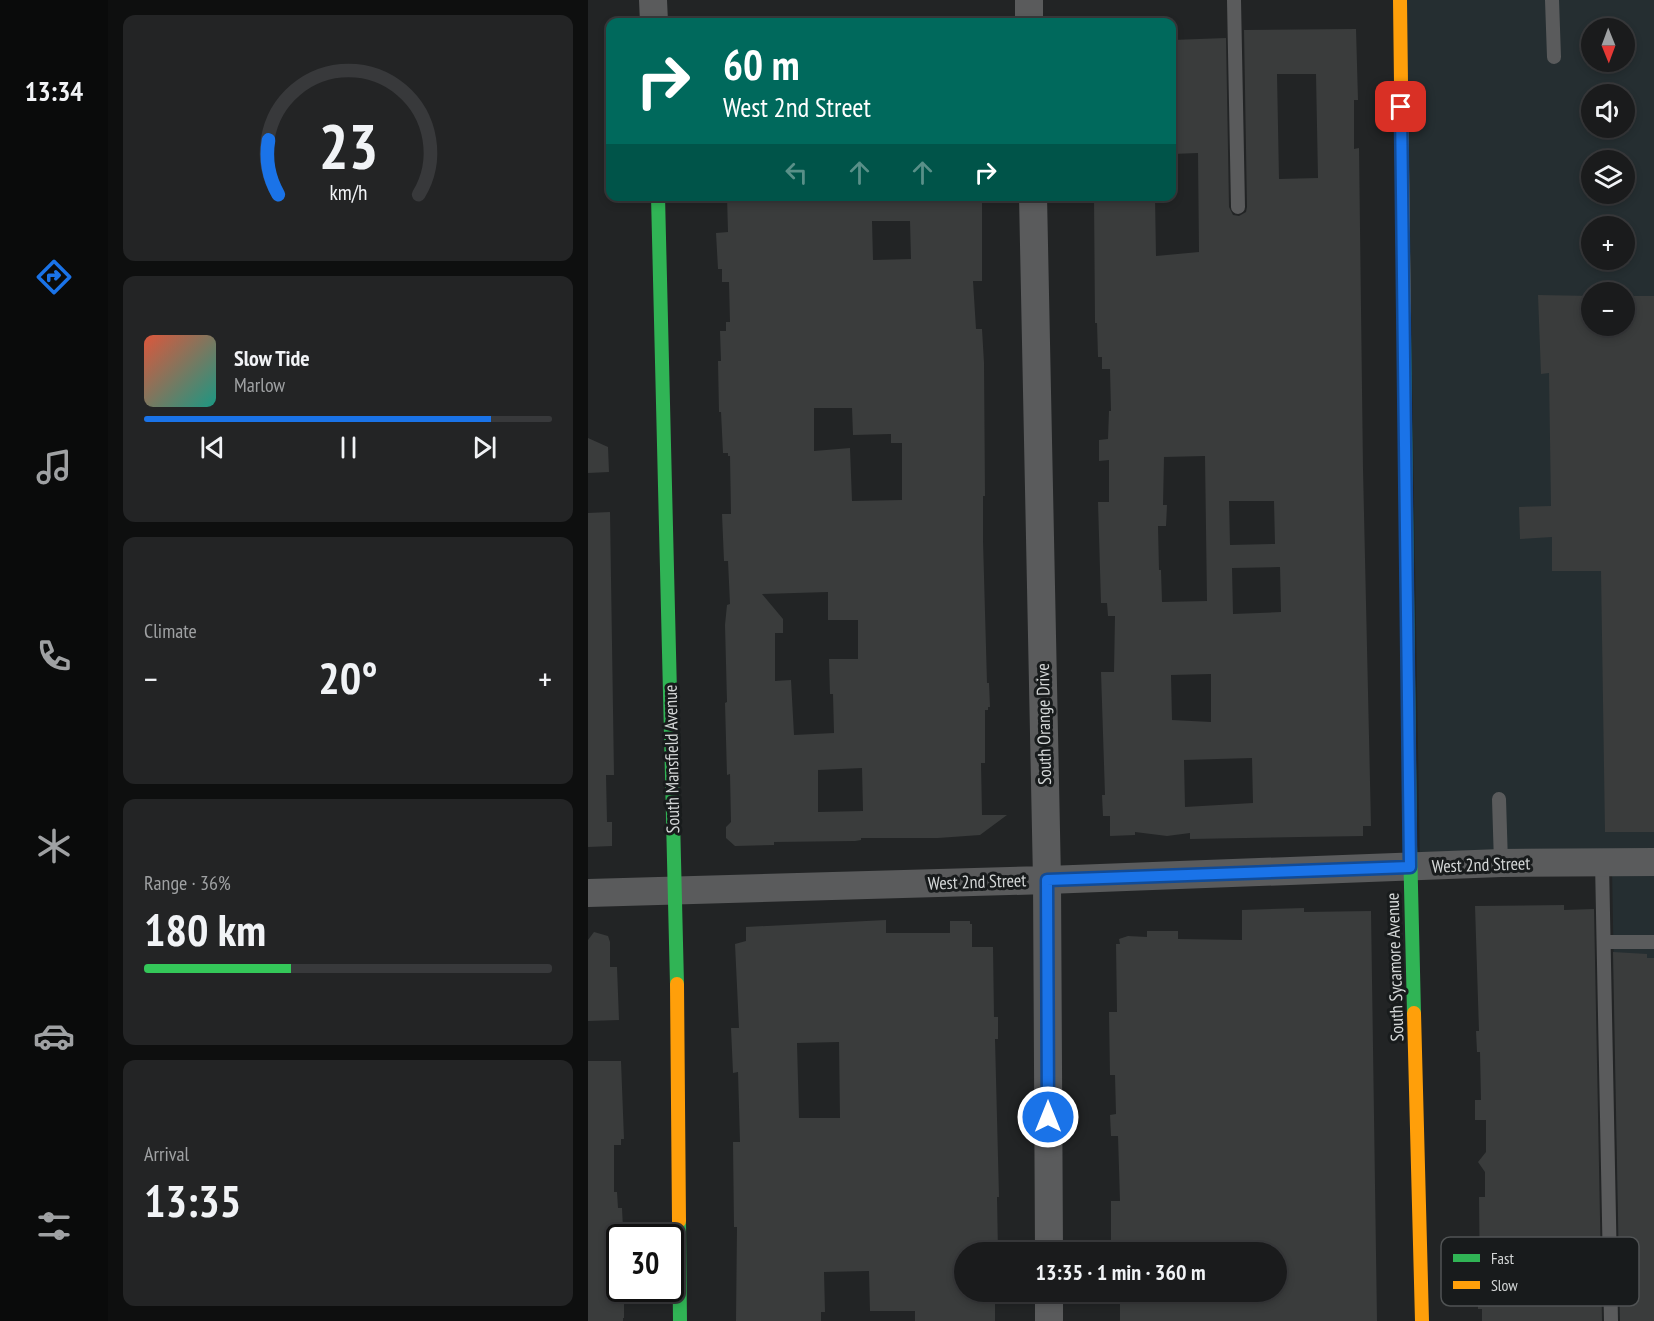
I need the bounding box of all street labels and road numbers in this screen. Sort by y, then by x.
street label: South Orange Drive [1031,663,1056,785]
street label: South Mansfield Avenue [659,684,684,834]
street label: West 2nd Street [1431,851,1531,878]
street label: West 2nd Street [927,868,1027,895]
street label: South Sycamore Avenue [1380,892,1409,1042]

